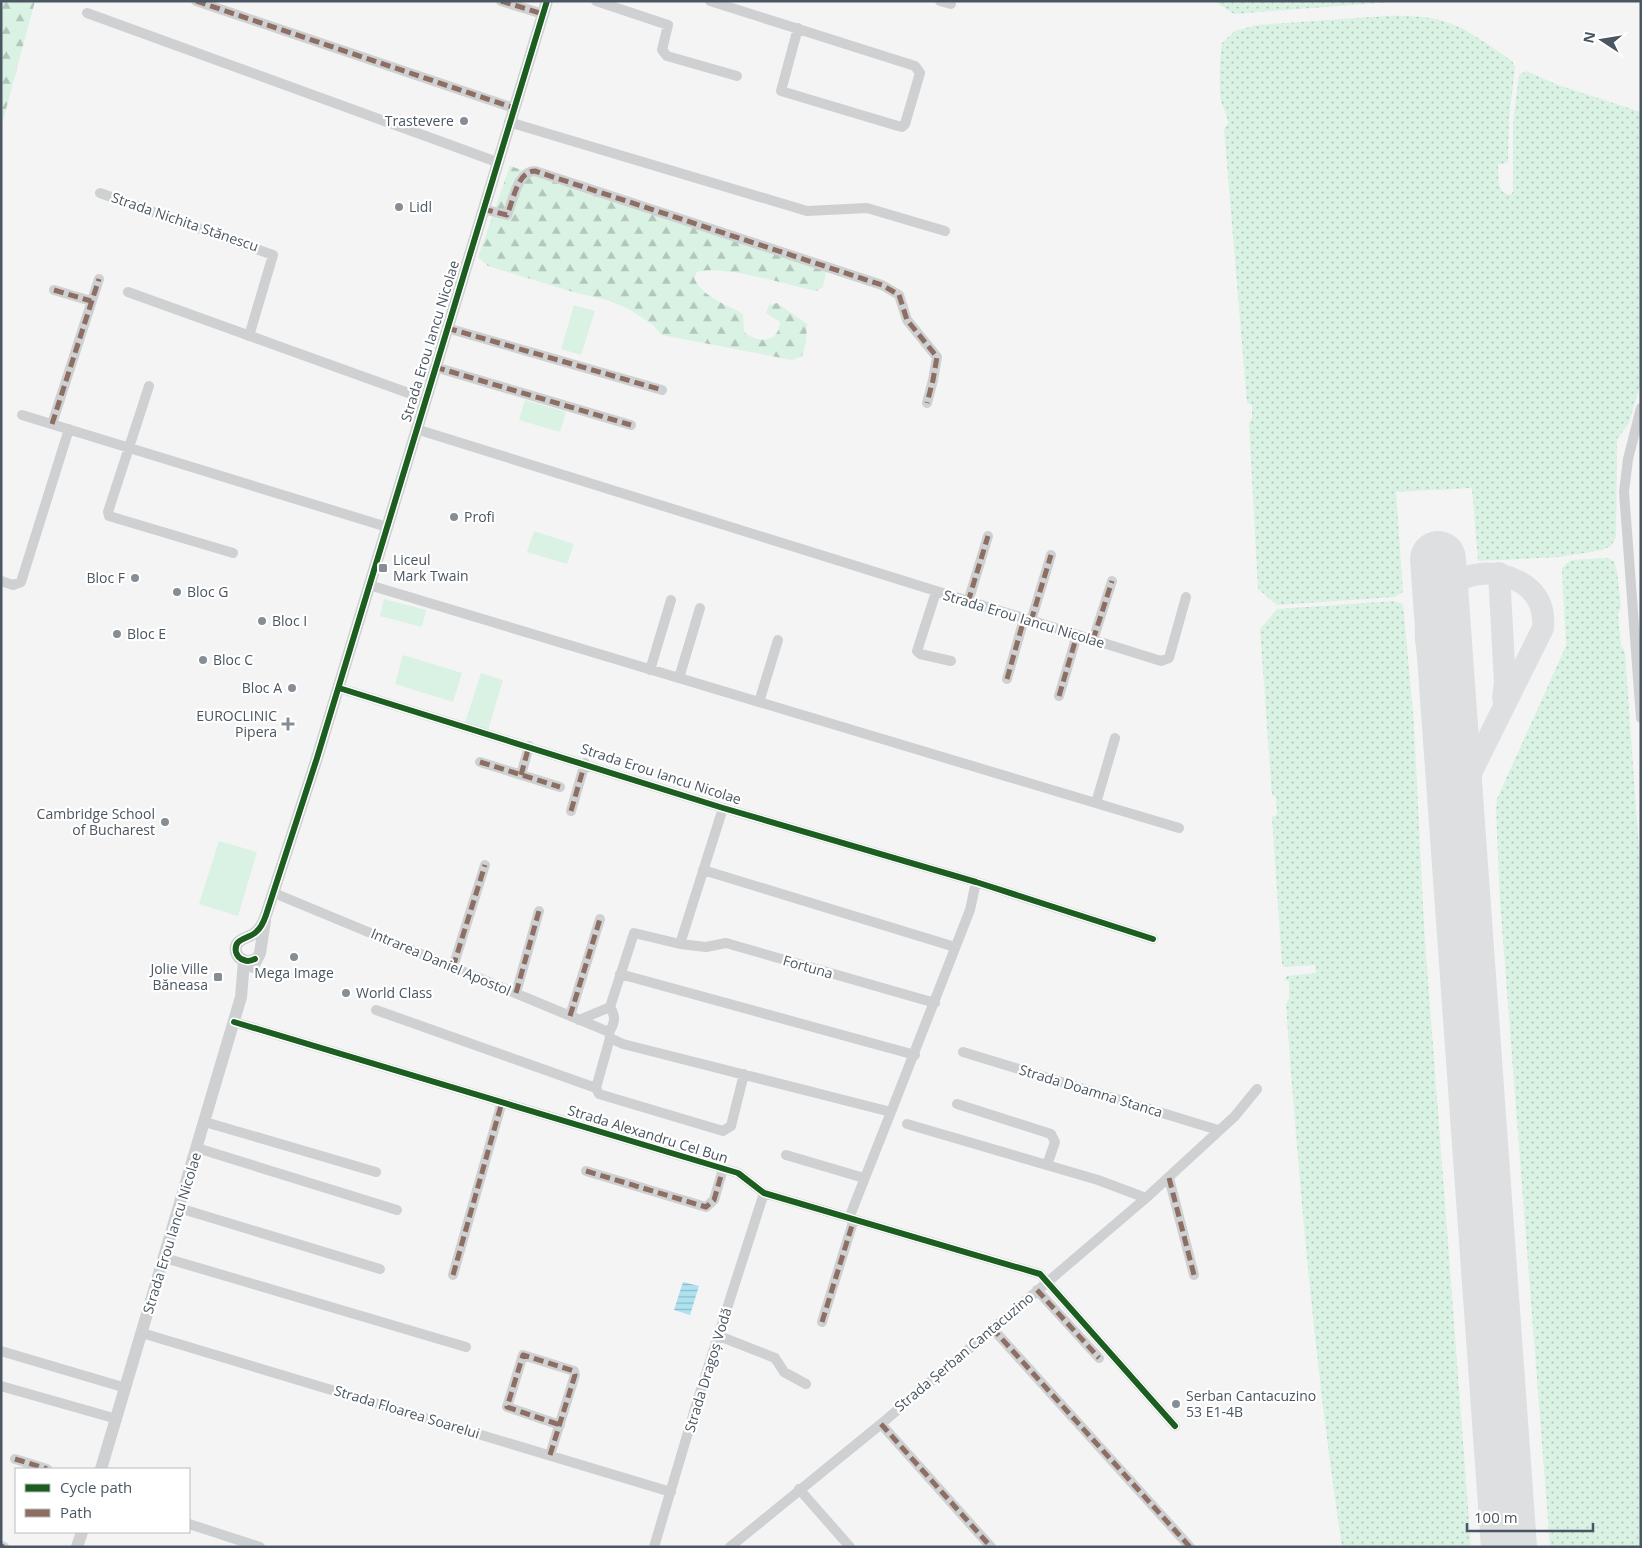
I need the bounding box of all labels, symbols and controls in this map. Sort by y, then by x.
north arrow [1577,15,1627,65]
text: N [1578,30,1599,45]
place label: Trastevere [385,111,454,130]
marker: Trastevere [458,115,470,127]
street label: Strada Nichita Stănescu [109,187,261,256]
place label: Lidl [409,197,432,216]
marker: Lidl [393,201,405,213]
street label: Strada Erou Iancu Nicolae [396,258,463,424]
place label: Profi [464,507,495,526]
marker: Profi [448,511,460,523]
place label: Liceul Mark Twain [393,550,469,585]
marker: Liceul Mark Twain [377,562,389,574]
place label: Bloc F [86,568,125,587]
marker: Bloc F [129,572,141,584]
place label: Bloc G [187,582,229,601]
street label: Strada Erou Iancu Nicolae [941,585,1107,652]
marker: Bloc G [171,586,183,598]
place label: Bloc I [272,611,307,630]
marker: Bloc I [256,615,268,627]
place label: Bloc E [127,624,166,643]
marker: Bloc E [111,628,123,640]
place label: Bloc C [213,650,253,669]
marker: Bloc C [197,654,209,666]
place label: Bloc A [242,678,282,697]
marker: Bloc A [286,682,298,694]
place label: EUROCLINIC Pipera [196,706,277,741]
marker: EUROCLINIC Pipera [281,717,295,731]
street label: Strada Erou Iancu Nicolae [578,739,744,809]
place label: Cambridge School of Bucharest [37,804,155,839]
marker: Cambridge School of Bucharest [159,816,171,828]
street label: Intrarea Daniel Apostol [368,923,514,1000]
street label: Fortuna [781,950,835,983]
marker: Mega Image [288,951,300,963]
place label: Jolie Ville Băneasa [148,959,208,994]
place label: Mega Image [254,963,334,982]
marker: Jolie Ville Băneasa [212,971,224,983]
place label: World Class [356,983,433,1002]
marker: World Class [340,987,352,999]
street label: Strada Doamna Stanca [1017,1060,1165,1121]
street label: Strada Alexandru Cel Bun [566,1100,731,1167]
street label: Strada Erou Iancu Nicolae [138,1150,205,1316]
street label: Strada Șerban Cantacuzino [890,1288,1037,1416]
street label: Strada Dragoș Vodă [680,1305,736,1434]
street label: Strada Floarea Soarelui [332,1380,482,1443]
place label: Serban Cantacuzino 53 E1-4B [1186,1386,1316,1421]
marker: Serban Cantacuzino 53 E1-4B [1170,1398,1182,1410]
legend [15,1468,190,1533]
text: Cycle path [60,1477,132,1497]
scale bar [1467,1500,1593,1532]
text: Path [60,1502,92,1522]
text: 100 m [1474,1507,1518,1527]

